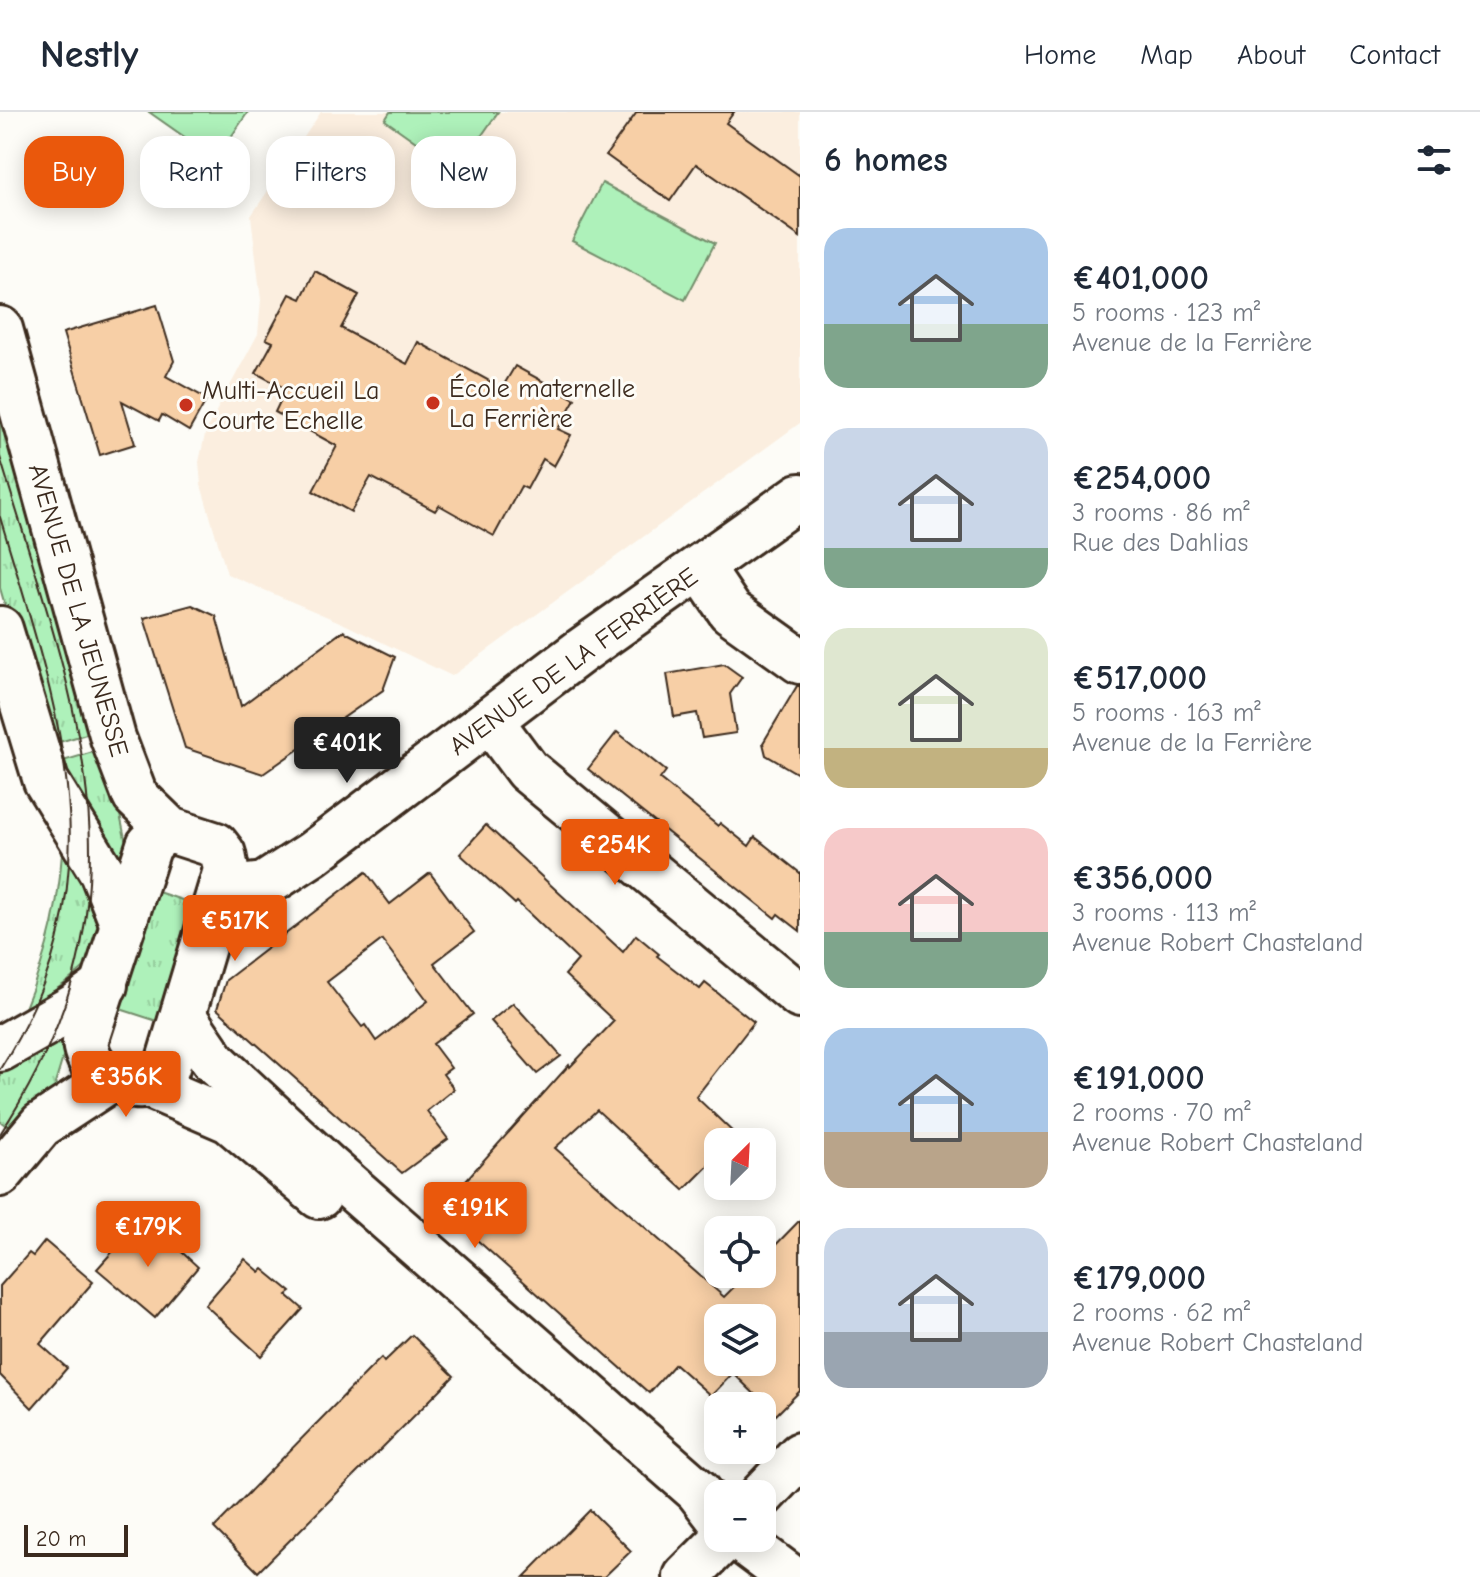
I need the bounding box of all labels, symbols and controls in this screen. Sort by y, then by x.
text: Nestly [40,33,138,77]
text: Home [1024,39,1096,71]
text: Map [1140,39,1193,71]
text: About [1237,39,1305,71]
text: Contact [1349,39,1440,71]
chip: Buy [24,136,124,208]
chip: Rent [140,136,250,208]
chip: Filters [266,136,395,208]
chip: New [411,136,516,208]
icon: filters [1412,138,1456,182]
text: 6 homes [824,140,948,180]
text: €401,000 [1072,258,1209,298]
icon: home [888,260,984,356]
text: 5 rooms · 123 m² [1072,298,1260,328]
text: Avenue de la Ferrière [1072,328,1312,358]
place label: École maternelle La Ferrière [449,373,635,434]
place label: Multi-Accueil La Courte Echelle [202,376,379,436]
marker: École maternelle La Ferrière [424,394,442,412]
marker: Multi-Accueil La Courte Echelle [177,396,195,414]
text: €254,000 [1072,458,1211,498]
street label: AVENUE DE LA JEUNESSE [22,460,134,760]
icon: home [888,460,984,556]
text: 3 rooms · 86 m² [1072,498,1250,528]
text: Rue des Dahlias [1072,528,1248,558]
street label: AVENUE DE LA FERRIÈRE [443,561,703,762]
text: €517,000 [1072,658,1207,698]
icon: home [888,660,984,756]
text: 5 rooms · 163 m² [1072,698,1261,728]
pin: €401K [291,717,403,785]
text: €401K [312,728,382,758]
text: Avenue de la Ferrière [1072,728,1312,758]
pin: €254K [559,819,671,887]
text: €254K [579,830,651,860]
text: €356,000 [1072,858,1213,898]
icon: home [888,860,984,956]
pin: €517K [179,895,291,963]
text: 3 rooms · 113 m² [1072,898,1256,928]
text: €517K [201,906,269,936]
text: Avenue Robert Chasteland [1072,928,1363,958]
pin: €356K [70,1051,182,1119]
text: €191,000 [1072,1058,1205,1098]
icon: home [888,1060,984,1156]
text: €356K [90,1062,162,1092]
text: 2 rooms · 70 m² [1072,1098,1251,1128]
north arrow [704,1128,776,1200]
map controls [704,1128,776,1552]
text: Avenue Robert Chasteland [1072,1128,1363,1158]
pin: €191K [419,1182,531,1250]
text: €191K [442,1193,508,1223]
pin: €179K [92,1201,204,1269]
text: €179K [114,1212,182,1242]
button: locate [704,1216,776,1288]
text: €179,000 [1072,1258,1206,1298]
icon: home [888,1260,984,1356]
text: 2 rooms · 62 m² [1072,1298,1250,1328]
button: layers [704,1304,776,1376]
text: Avenue Robert Chasteland [1072,1328,1363,1358]
button: + [704,1392,776,1464]
button: − [704,1480,776,1552]
scale bar [24,1521,128,1557]
text: 20 m [36,1526,86,1552]

